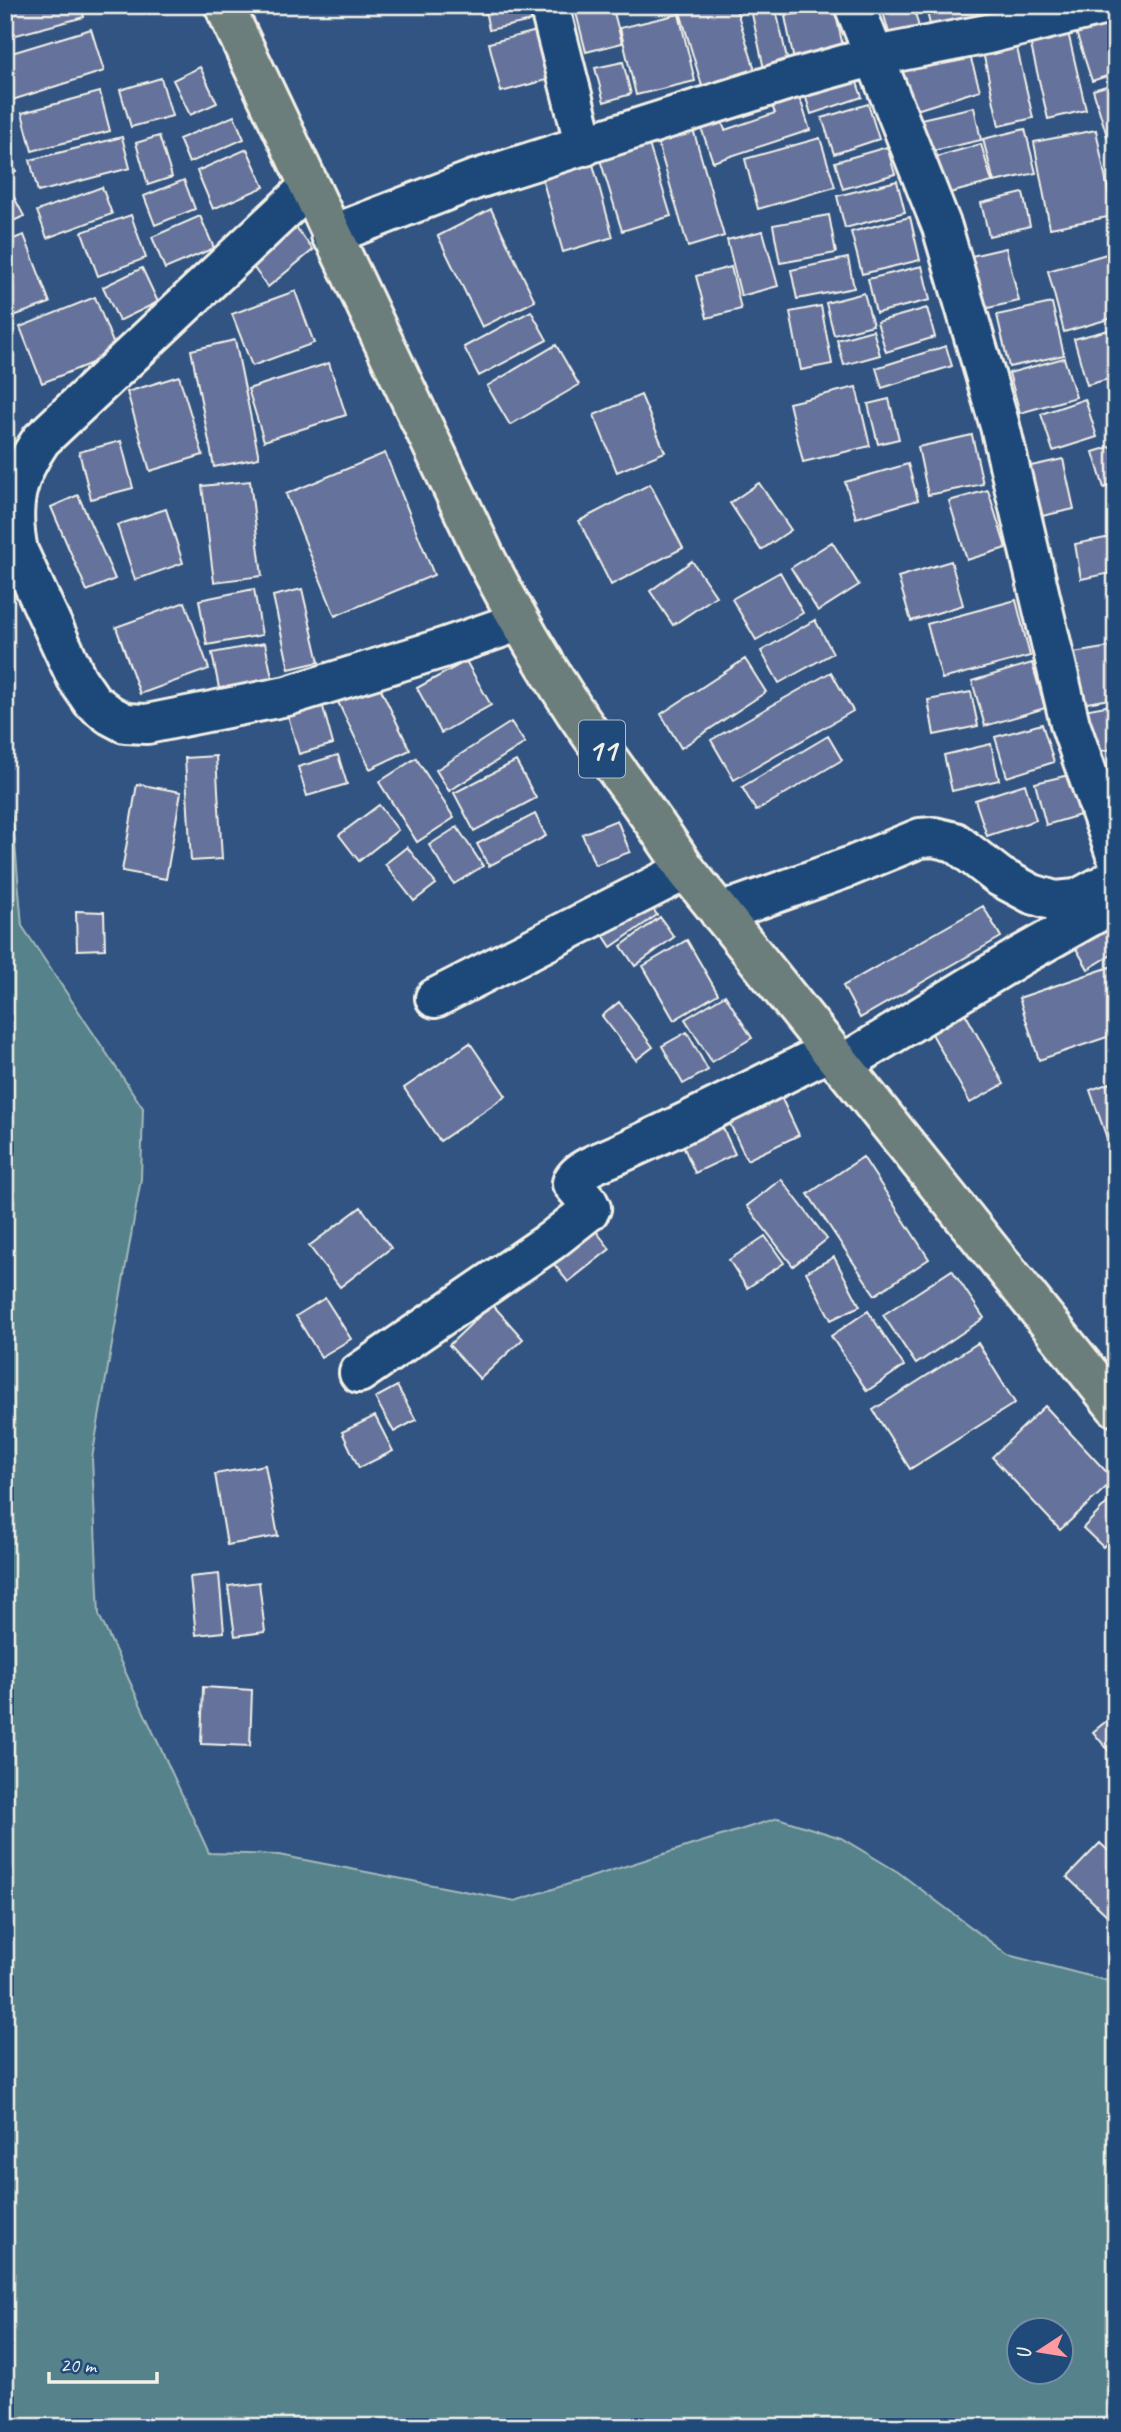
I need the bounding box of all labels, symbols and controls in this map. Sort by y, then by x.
road number: 11 [579,720,625,778]
north arrow [1006,2316,1076,2386]
scale bar [49,2341,158,2385]
text: U [1011,2344,1037,2361]
text: 20 m [60,2352,98,2378]

